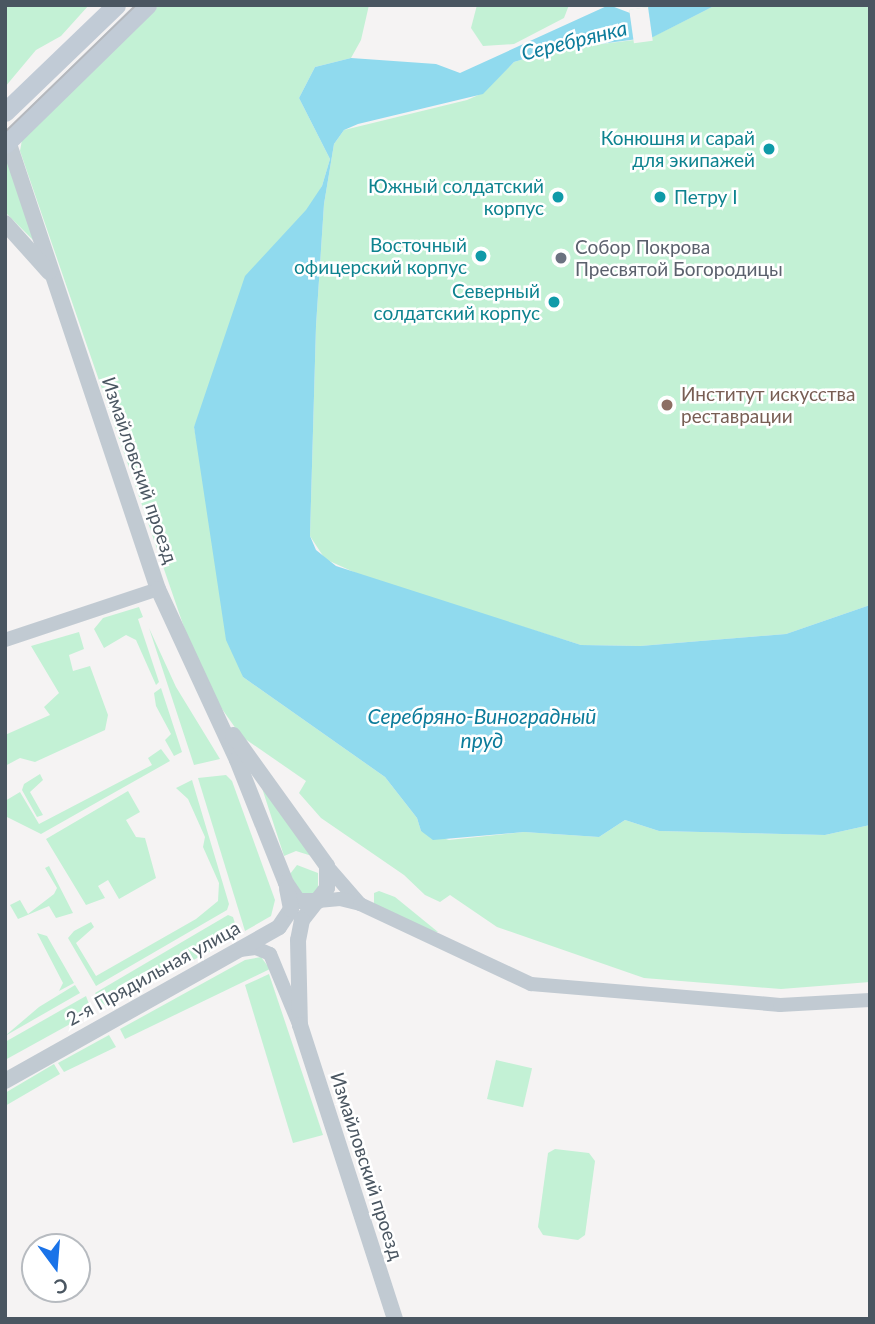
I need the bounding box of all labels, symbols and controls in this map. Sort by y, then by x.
water label: Серебрянка [518,15,630,65]
place label: Конюшня и сарай для экипажей [601,127,755,171]
marker: Конюшня и сарай для экипажей [761,141,777,157]
place label: Южный солдатский корпус [368,175,544,219]
place label: Петру I [674,186,738,208]
marker: Южный солдатский корпус [550,189,566,205]
marker: Петру I [652,189,668,205]
place label: Восточный офицерский корпус [294,234,467,278]
place label: Собор Покрова Пресвятой Богородицы [575,236,783,280]
marker: Восточный офицерский корпус [473,248,489,264]
marker: Собор Покрова Пресвятой Богородицы [553,250,569,266]
place label: Северный солдатский корпус [374,280,540,324]
marker: Северный солдатский корпус [546,294,562,310]
street label: Измайловский проезд [97,374,183,566]
place label: Институт искусства реставрации [681,383,855,427]
marker: Институт искусства реставрации [659,397,675,413]
water label: Серебряно-Виноградный пруд [368,703,596,753]
street label: 2-я Прядильная улица [62,916,244,1030]
street label: Измайловский проезд [326,1069,408,1263]
north arrow [21,1233,91,1303]
text: С [52,1274,71,1300]

